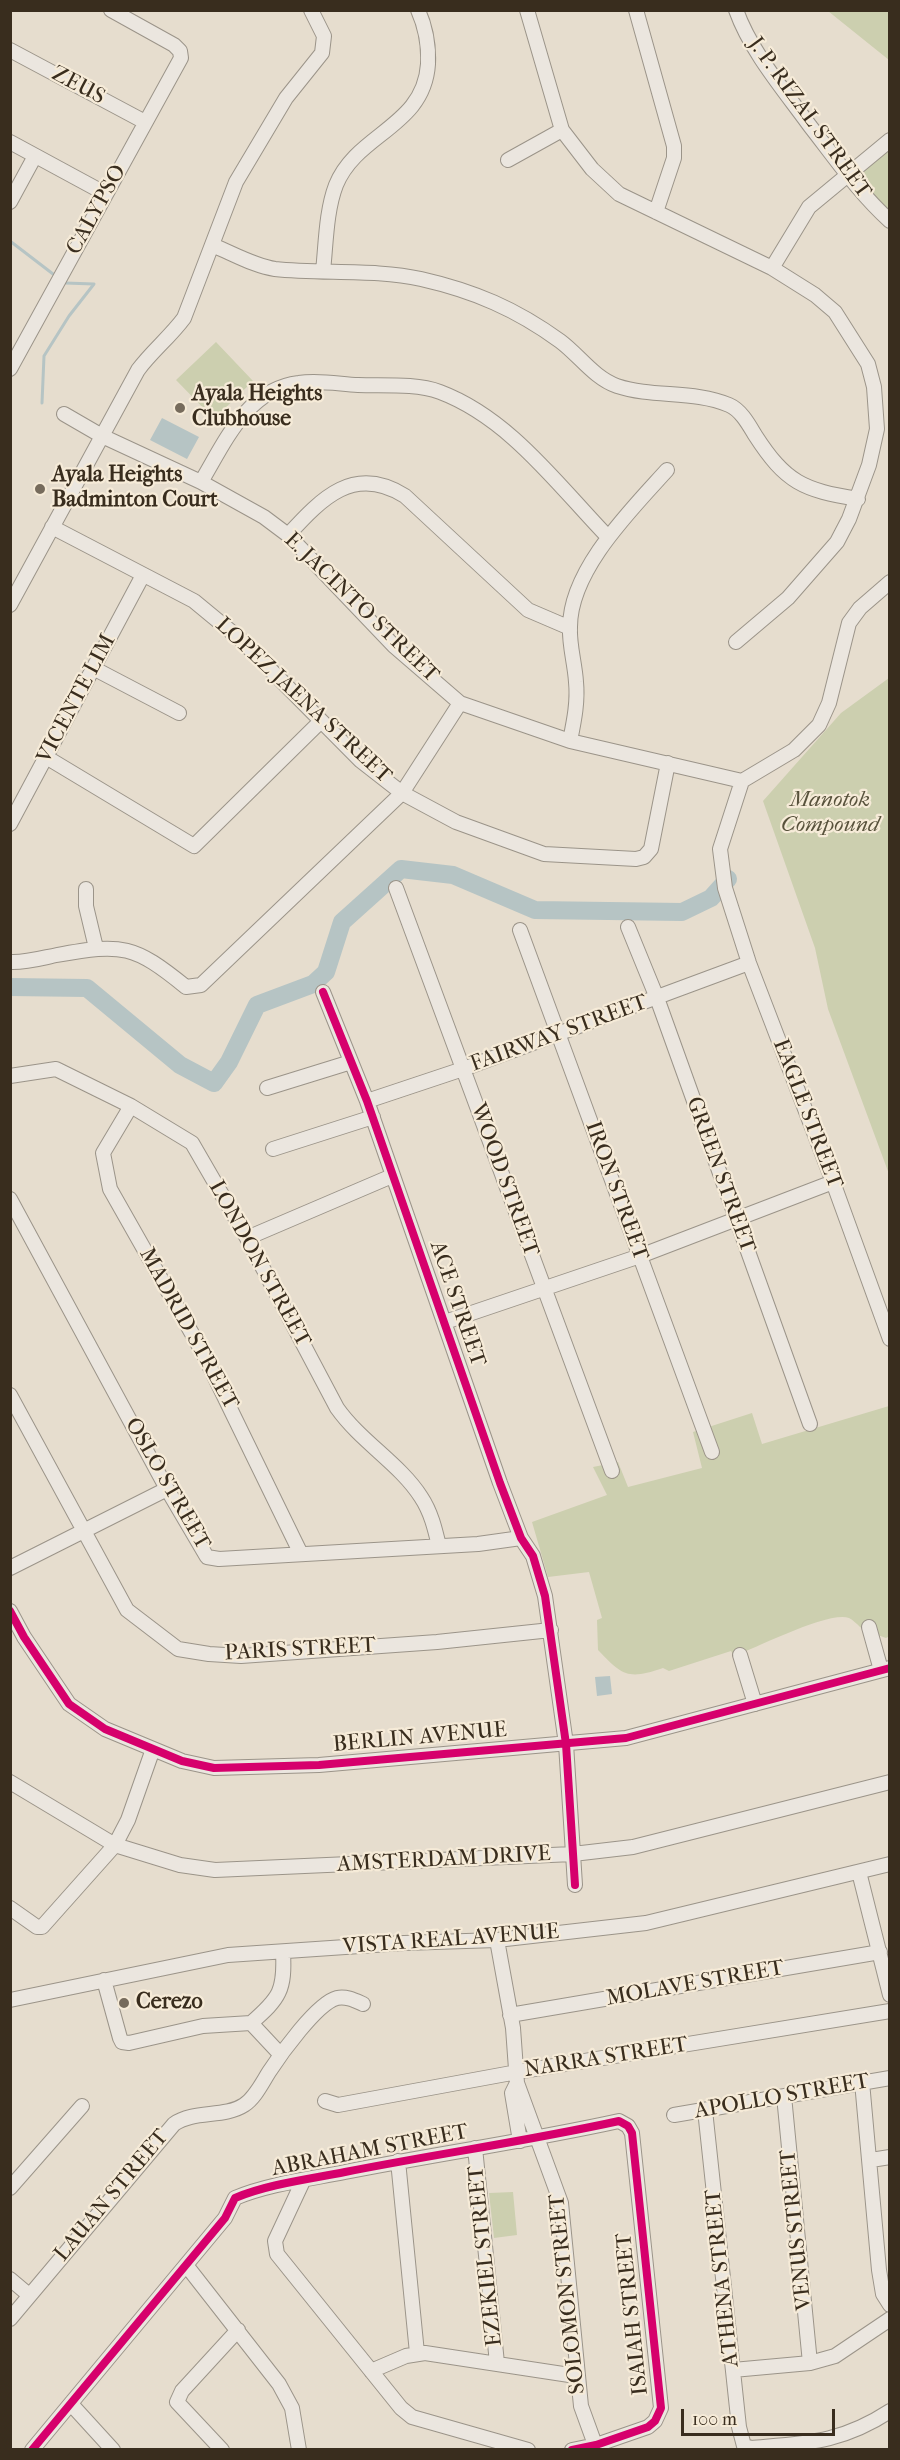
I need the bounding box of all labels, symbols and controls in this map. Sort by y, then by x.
street label: J. P. RIZAL STREET [742,32,876,204]
street label: ZEUS [47,61,109,111]
street label: CALYPSO [62,160,132,260]
place label: Ayala Heights Clubhouse [192,382,322,434]
marker: Ayala Heights Clubhouse [173,401,187,415]
place label: Ayala Heights Badminton Court [52,463,218,514]
marker: Ayala Heights Badminton Court [33,482,47,496]
street label: E. JACINTO STREET [278,527,444,689]
street label: LOPEZ JAENA STREET [209,612,397,790]
street label: VICENTE LIM [32,630,122,768]
park label: Manotok Compound [781,788,879,840]
street label: FAIRWAY STREET [467,990,651,1078]
street label: EAGLE STREET [766,1036,848,1192]
street label: GREEN STREET [680,1094,760,1256]
street label: WOOD STREET [464,1100,544,1260]
street label: IRON STREET [579,1118,653,1264]
street label: LONDON STREET [202,1176,316,1352]
street label: ACE STREET [423,1238,491,1370]
street label: MADRID STREET [133,1244,243,1414]
street label: OSLO STREET [119,1413,215,1555]
street label: PARIS STREET [224,1633,376,1667]
street label: BERLIN AVENUE [332,1717,508,1759]
street label: AMSTERDAM DRIVE [336,1841,552,1879]
street label: VISTA REAL AVENUE [342,1919,560,1961]
street label: MOLAVE STREET [604,1955,786,2013]
place label: Cerezo [136,1990,203,2016]
marker: Cerezo [117,1996,131,2010]
street label: NARRA STREET [522,2032,690,2084]
street label: APOLLO STREET [692,2069,872,2125]
street label: ABRAHAM STREET [270,2119,470,2183]
street label: LAUAN STREET [49,2125,175,2267]
street label: VENUS STREET [775,2148,819,2312]
street label: EZEKIEL STREET [463,2164,509,2348]
street label: ATHENA STREET [701,2188,745,2368]
street label: SOLOMON STREET [544,2193,592,2395]
street label: ISAIAH STREET [611,2232,655,2396]
scale bar [684,2397,838,2435]
text: 100 m [692,2409,737,2430]

